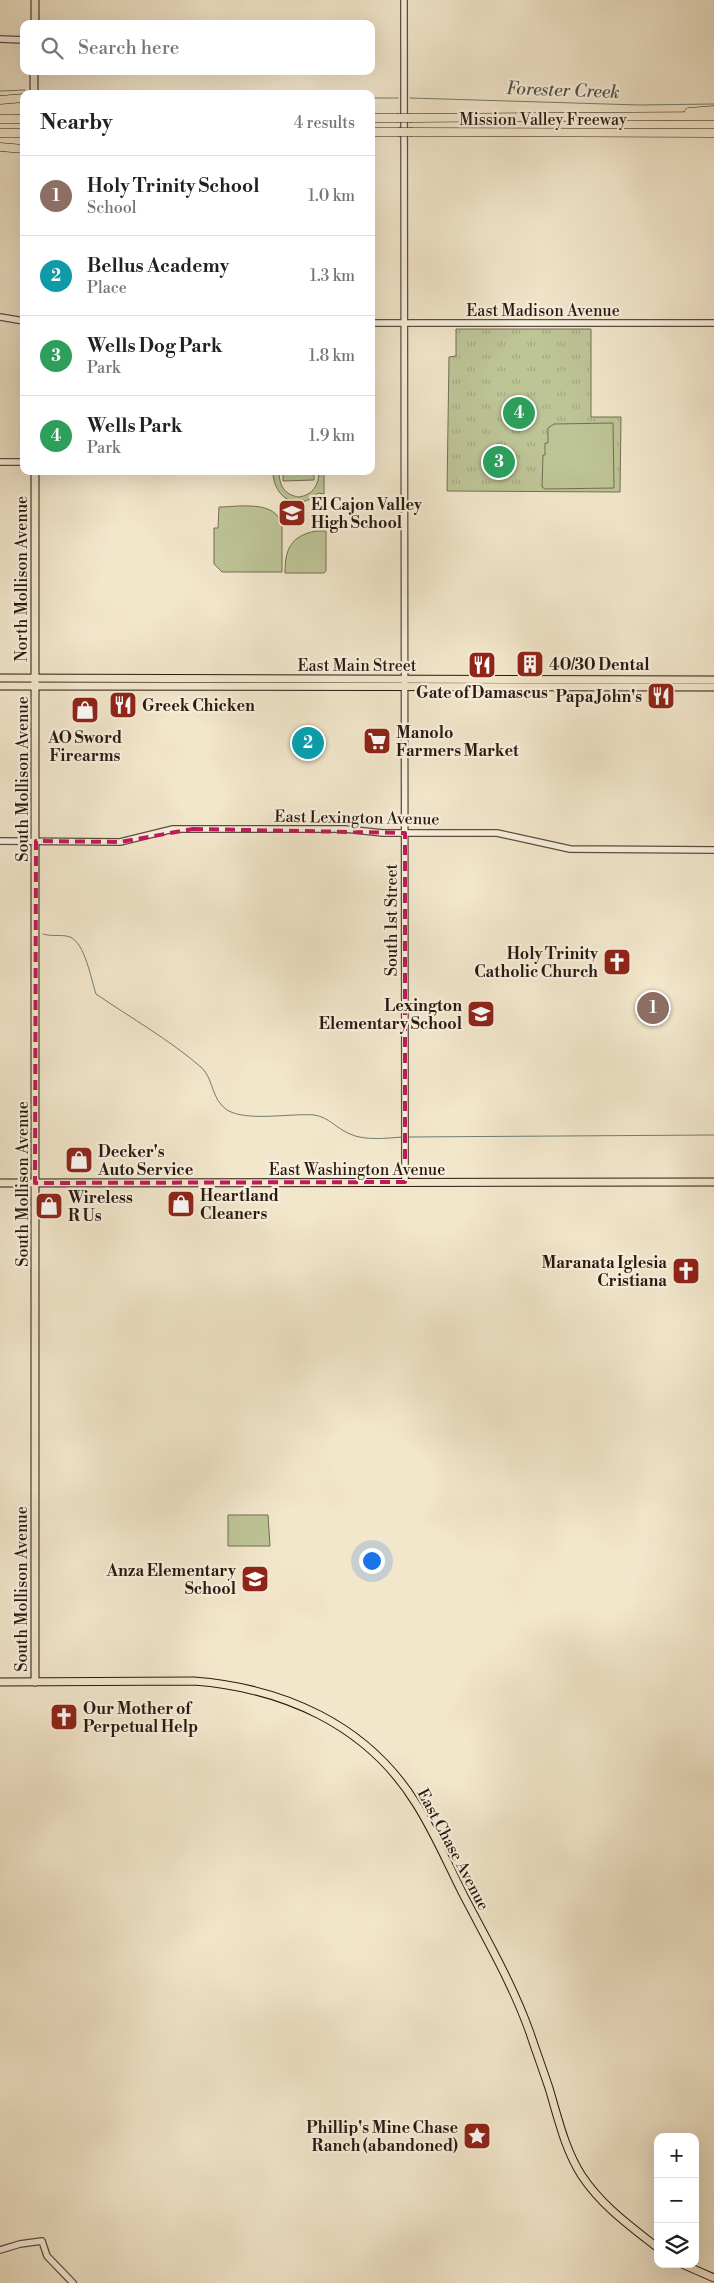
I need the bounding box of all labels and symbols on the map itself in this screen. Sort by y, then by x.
water label: Forester Creek [506,77,620,104]
street label: Mission Valley Freeway [459,110,627,130]
street label: East Madison Avenue [466,301,620,321]
pin: 4 [503,394,535,432]
pin: 3 [483,443,515,481]
place label: El Cajon Valley High School [311,495,423,533]
street label: North Mollison Avenue [12,496,32,662]
school or university icon: El Cajon Valley High School [277,498,307,528]
building icon: 40/30 Dental [515,649,545,679]
restaurant icon: Gate of Damascus [467,650,497,680]
place label: 40/30 Dental [549,655,650,675]
street label: East Main Street [297,656,417,676]
restaurant icon: Papa John's [646,681,676,711]
place label: Gate of Damascus [416,683,548,703]
place label: Papa John's [555,687,642,707]
restaurant icon: Greek Chicken [108,690,138,720]
shop icon: AO Sword Firearms [70,695,100,725]
street label: South Mollison Avenue [13,696,33,862]
place label: Greek Chicken [142,696,255,716]
place label: Manolo Farmers Market [396,723,519,761]
pin: 2 [292,724,324,762]
supermarket icon: Manolo Farmers Market [362,726,392,756]
place label: AO Sword Firearms [47,728,122,766]
street label: East Lexington Avenue [274,807,440,829]
street label: South 1st Street [382,863,402,976]
place label: Holy Trinity Catholic Church [474,944,599,982]
church icon: Holy Trinity Catholic Church [602,947,632,977]
pin: 1 [637,989,669,1027]
place label: Lexington Elementary School [319,996,463,1034]
school or university icon: Lexington Elementary School [466,999,496,1029]
street label: South Mollison Avenue [13,1101,33,1267]
place label: Decker's Auto Service [97,1142,194,1180]
shop icon: Decker's Auto Service [64,1145,94,1175]
street label: East Washington Avenue [269,1160,445,1180]
place label: Heartland Cleaners [200,1186,279,1224]
place label: Wireless R Us [67,1188,133,1226]
shop icon: Heartland Cleaners [166,1189,196,1219]
shop icon: Wireless R Us [34,1191,64,1221]
place label: Maranata Iglesia Cristiana [541,1253,667,1291]
church icon: Maranata Iglesia Cristiana [671,1256,701,1286]
street label: South Mollison Avenue [12,1506,32,1672]
your location [359,1548,385,1574]
place label: Anza Elementary School [106,1561,237,1599]
school or university icon: Anza Elementary School [240,1564,270,1594]
place label: Our Mother of Perpetual Help [83,1699,198,1737]
church icon: Our Mother of Perpetual Help [49,1702,79,1732]
street label: East Chase Avenue [413,1785,494,1914]
place label: Phillip's Mine Chase Ranch (abandoned) [306,2118,458,2156]
place icon: Phillip's Mine Chase Ranch (abandoned) [462,2121,492,2151]

